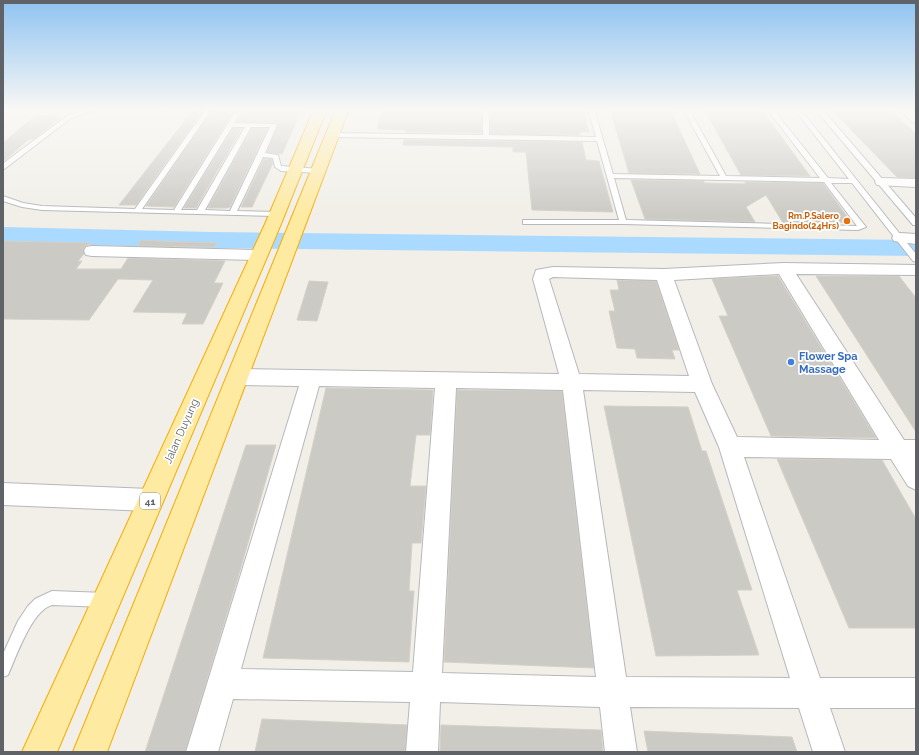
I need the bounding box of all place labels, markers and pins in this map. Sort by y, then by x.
place label: Rm.P.Salero Bagindo(24Hrs) [773,211,840,231]
marker: Rm.P.Salero Bagindo(24Hrs) [842,216,852,226]
place label: Flower Spa Massage [799,350,858,376]
marker: Flower Spa Massage [786,357,796,367]

